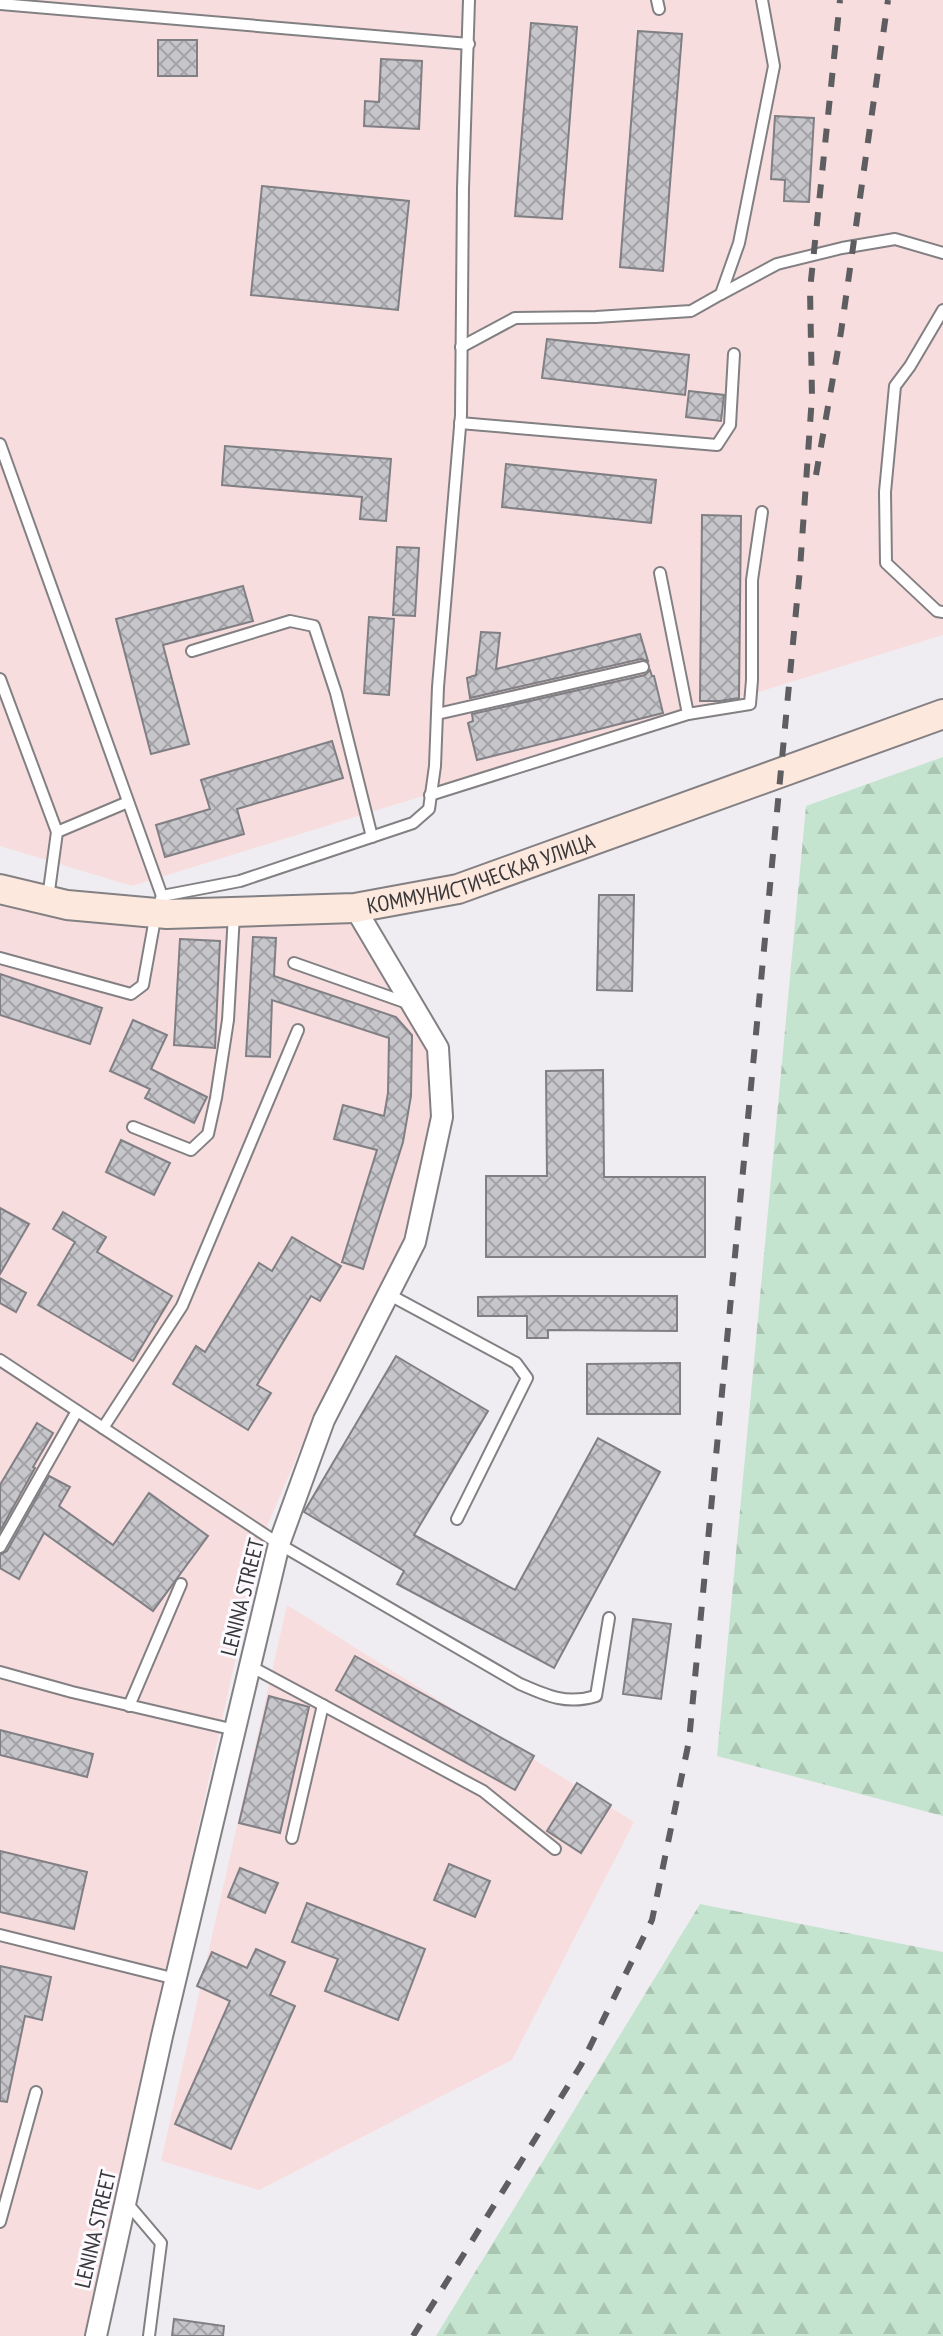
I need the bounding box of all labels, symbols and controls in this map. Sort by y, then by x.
street label: КОММУНИСТИЧЕСКАЯ УЛИЦА [365,827,599,920]
street label: LENINA STREET [214,1535,270,1659]
street label: LENINA STREET [68,2167,122,2291]

